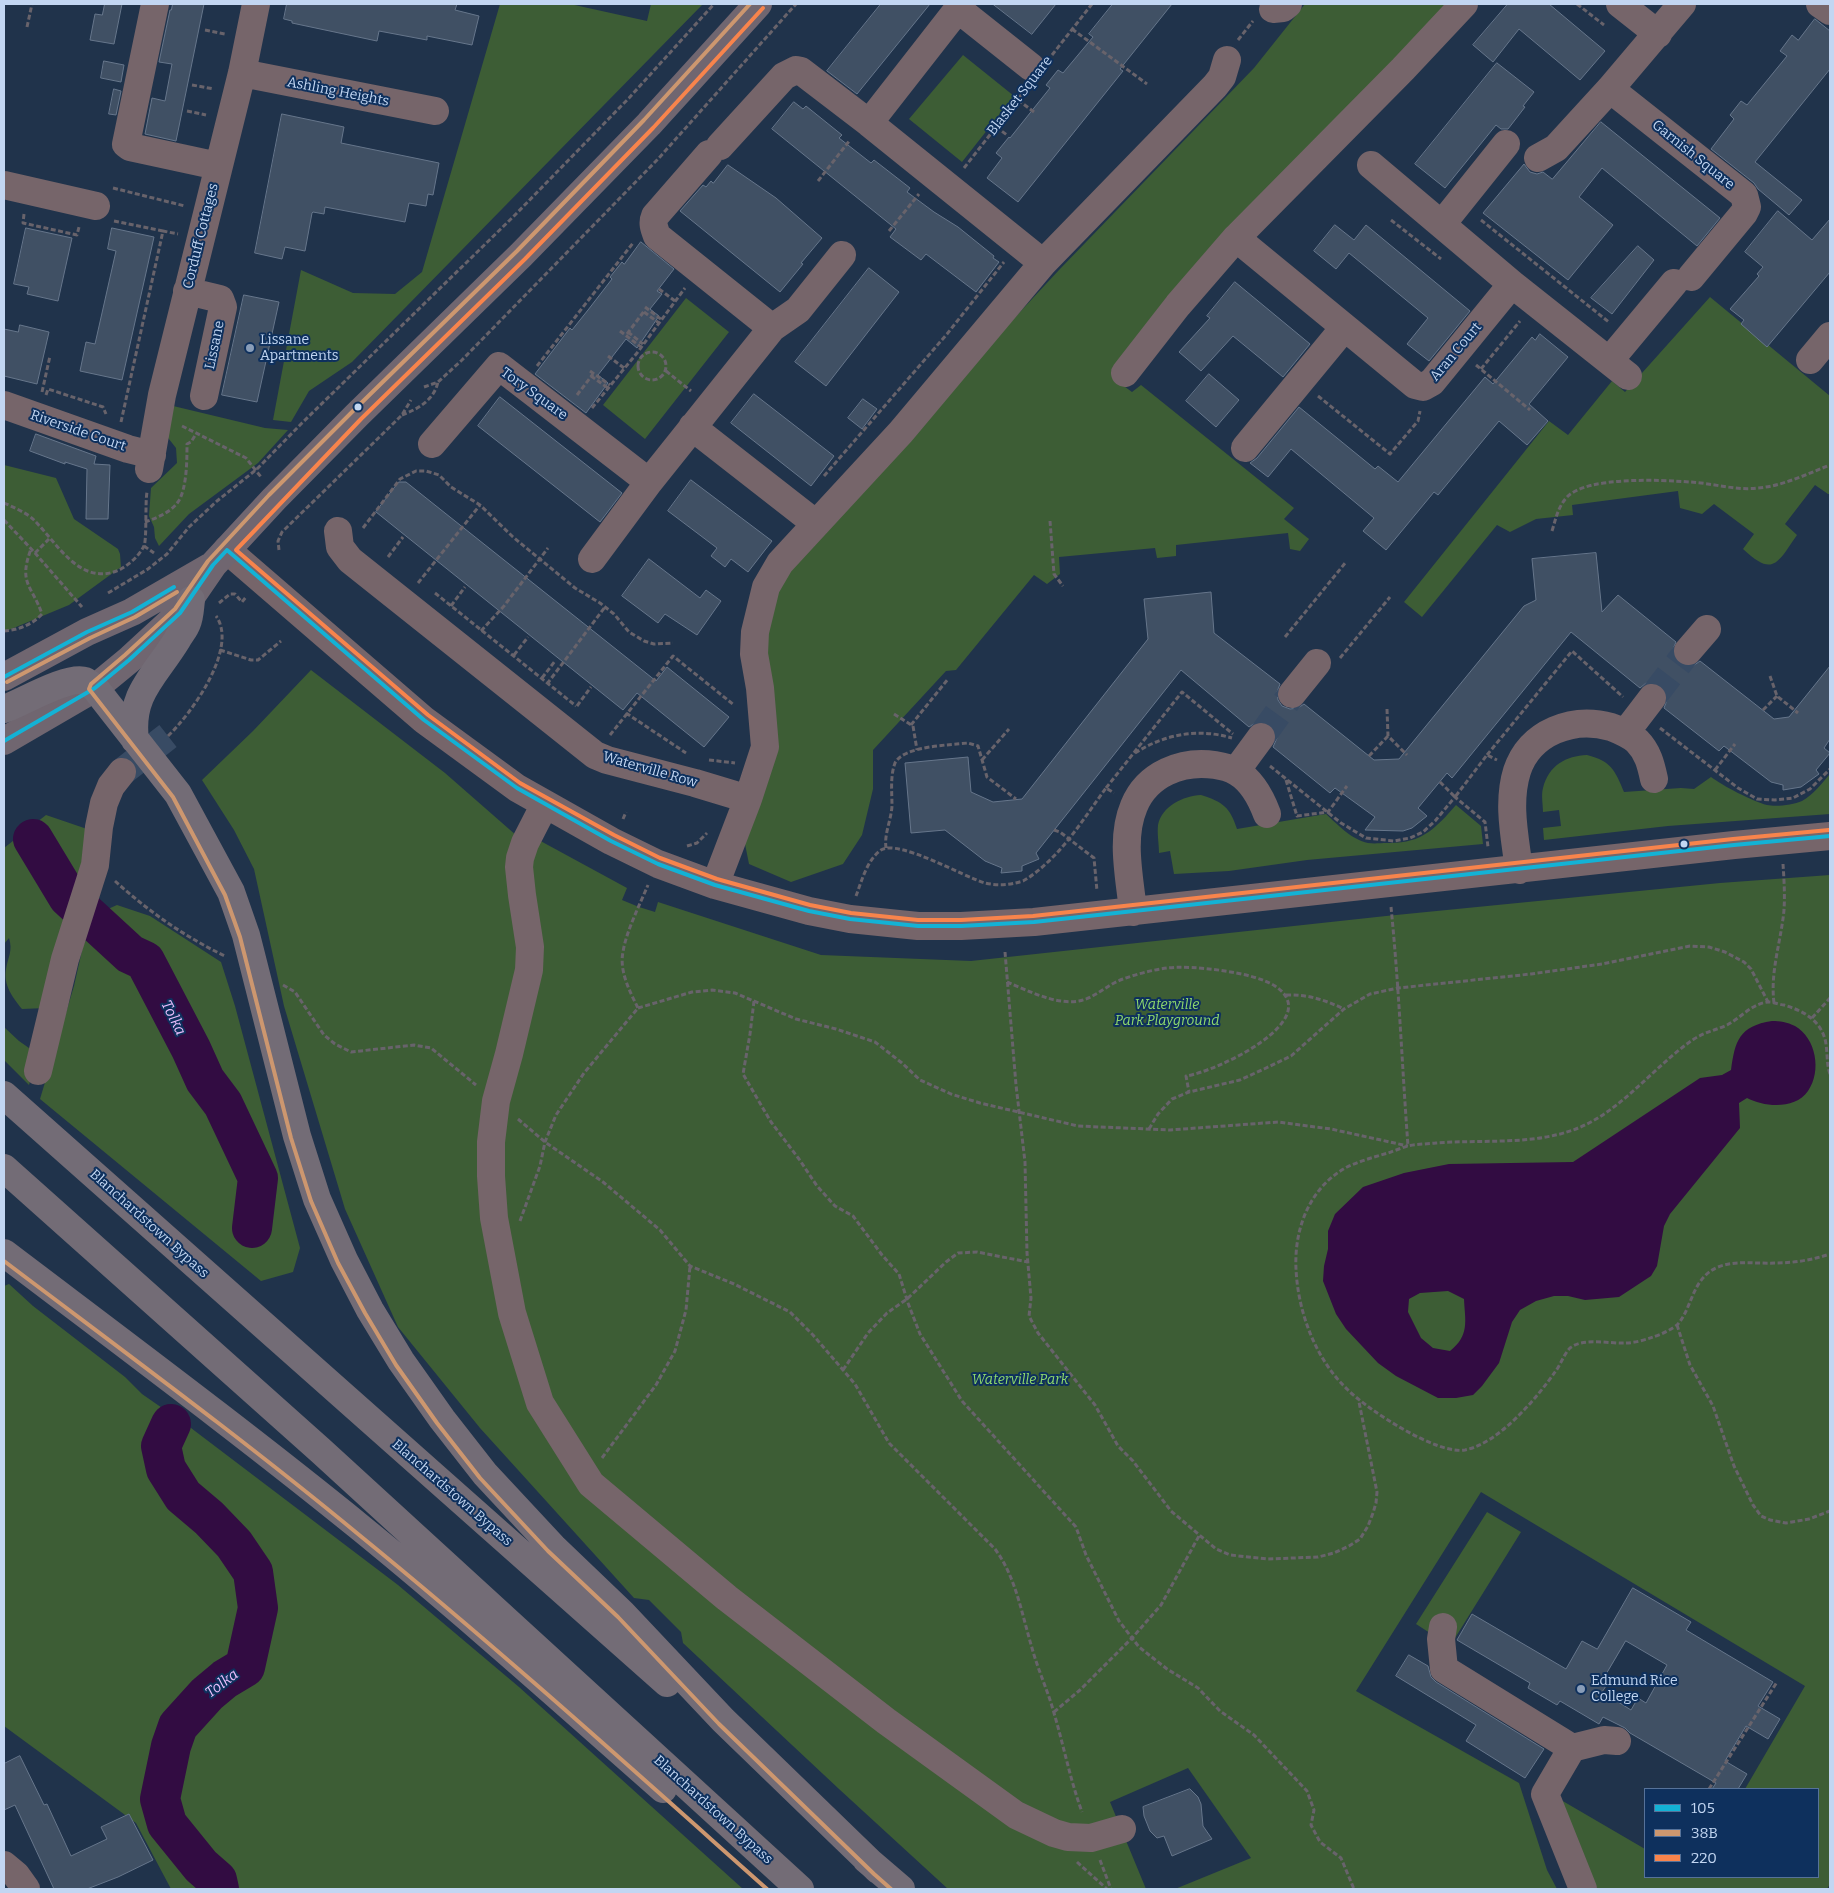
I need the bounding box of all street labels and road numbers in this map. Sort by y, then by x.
street label: Blasket Square [984,53,1056,139]
street label: Ashling Heights [286,74,390,110]
street label: Garnish Square [1648,117,1738,193]
street label: Corduff Cottages [180,181,222,291]
street label: Lissane [202,319,228,371]
street label: Aran Court [1427,319,1485,385]
street label: Tory Square [497,364,571,424]
street label: Riverside Court [28,407,128,455]
street label: Waterville Row [601,748,699,792]
street label: Blanchardstown Bypass [86,1166,212,1282]
street label: Blanchardstown Bypass [388,1436,516,1550]
street label: Blanchardstown Bypass [650,1752,776,1868]

